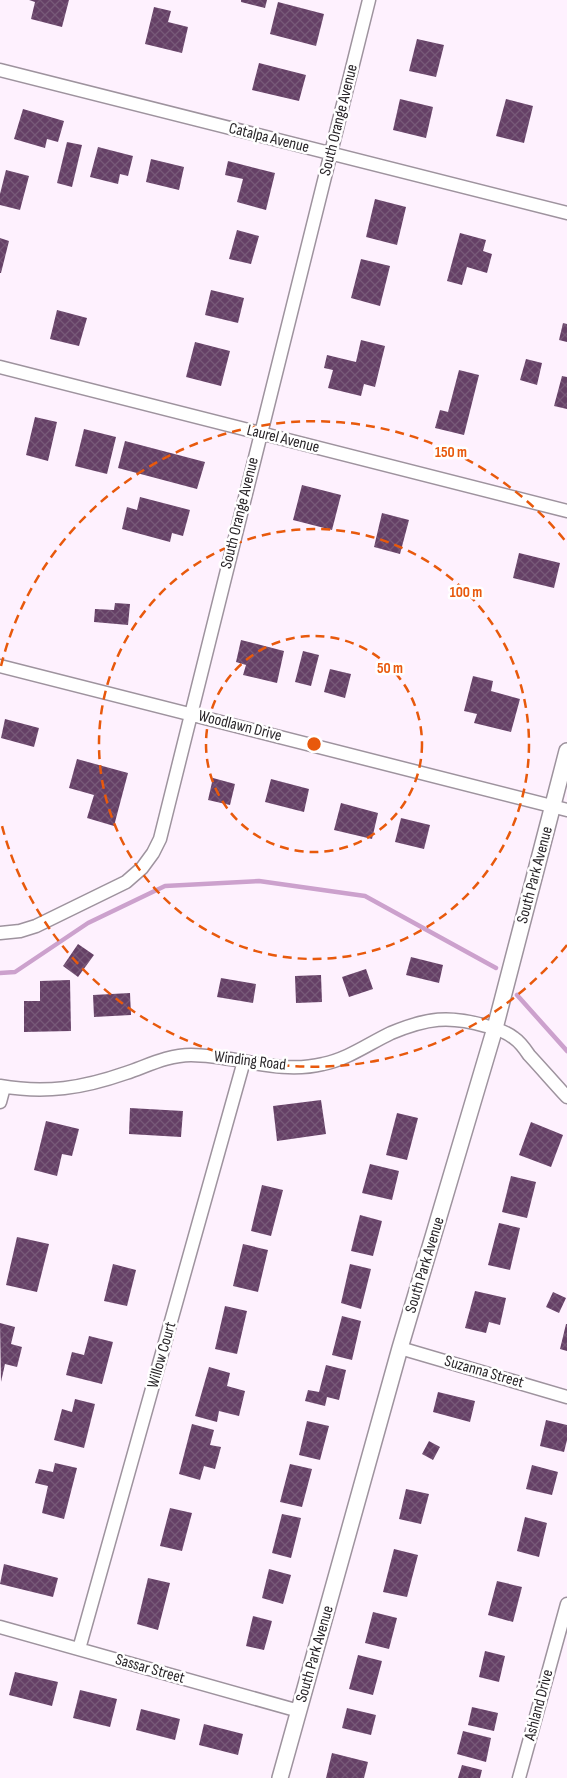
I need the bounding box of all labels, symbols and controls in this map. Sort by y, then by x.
street label: South Orange Avenue [316,62,362,178]
street label: Catalpa Avenue [227,119,311,157]
street label: Laurel Avenue [245,421,321,457]
text: 150 m [435,443,467,462]
street label: South Orange Avenue [217,455,263,571]
text: 100 m [450,583,482,602]
text: 50 m [377,659,403,678]
street label: Woodlawn Drive [196,706,284,746]
centre of rings [305,735,323,753]
street label: South Park Avenue [513,824,557,926]
street label: Winding Road [213,1047,287,1075]
street label: South Park Avenue [401,1215,449,1315]
street label: Willow Court [143,1320,181,1390]
street label: Suzanna Street [442,1352,526,1392]
street label: South Park Avenue [292,1604,338,1704]
street label: Sassar Street [113,1650,187,1688]
street label: Ashland Drive [520,1667,558,1743]

